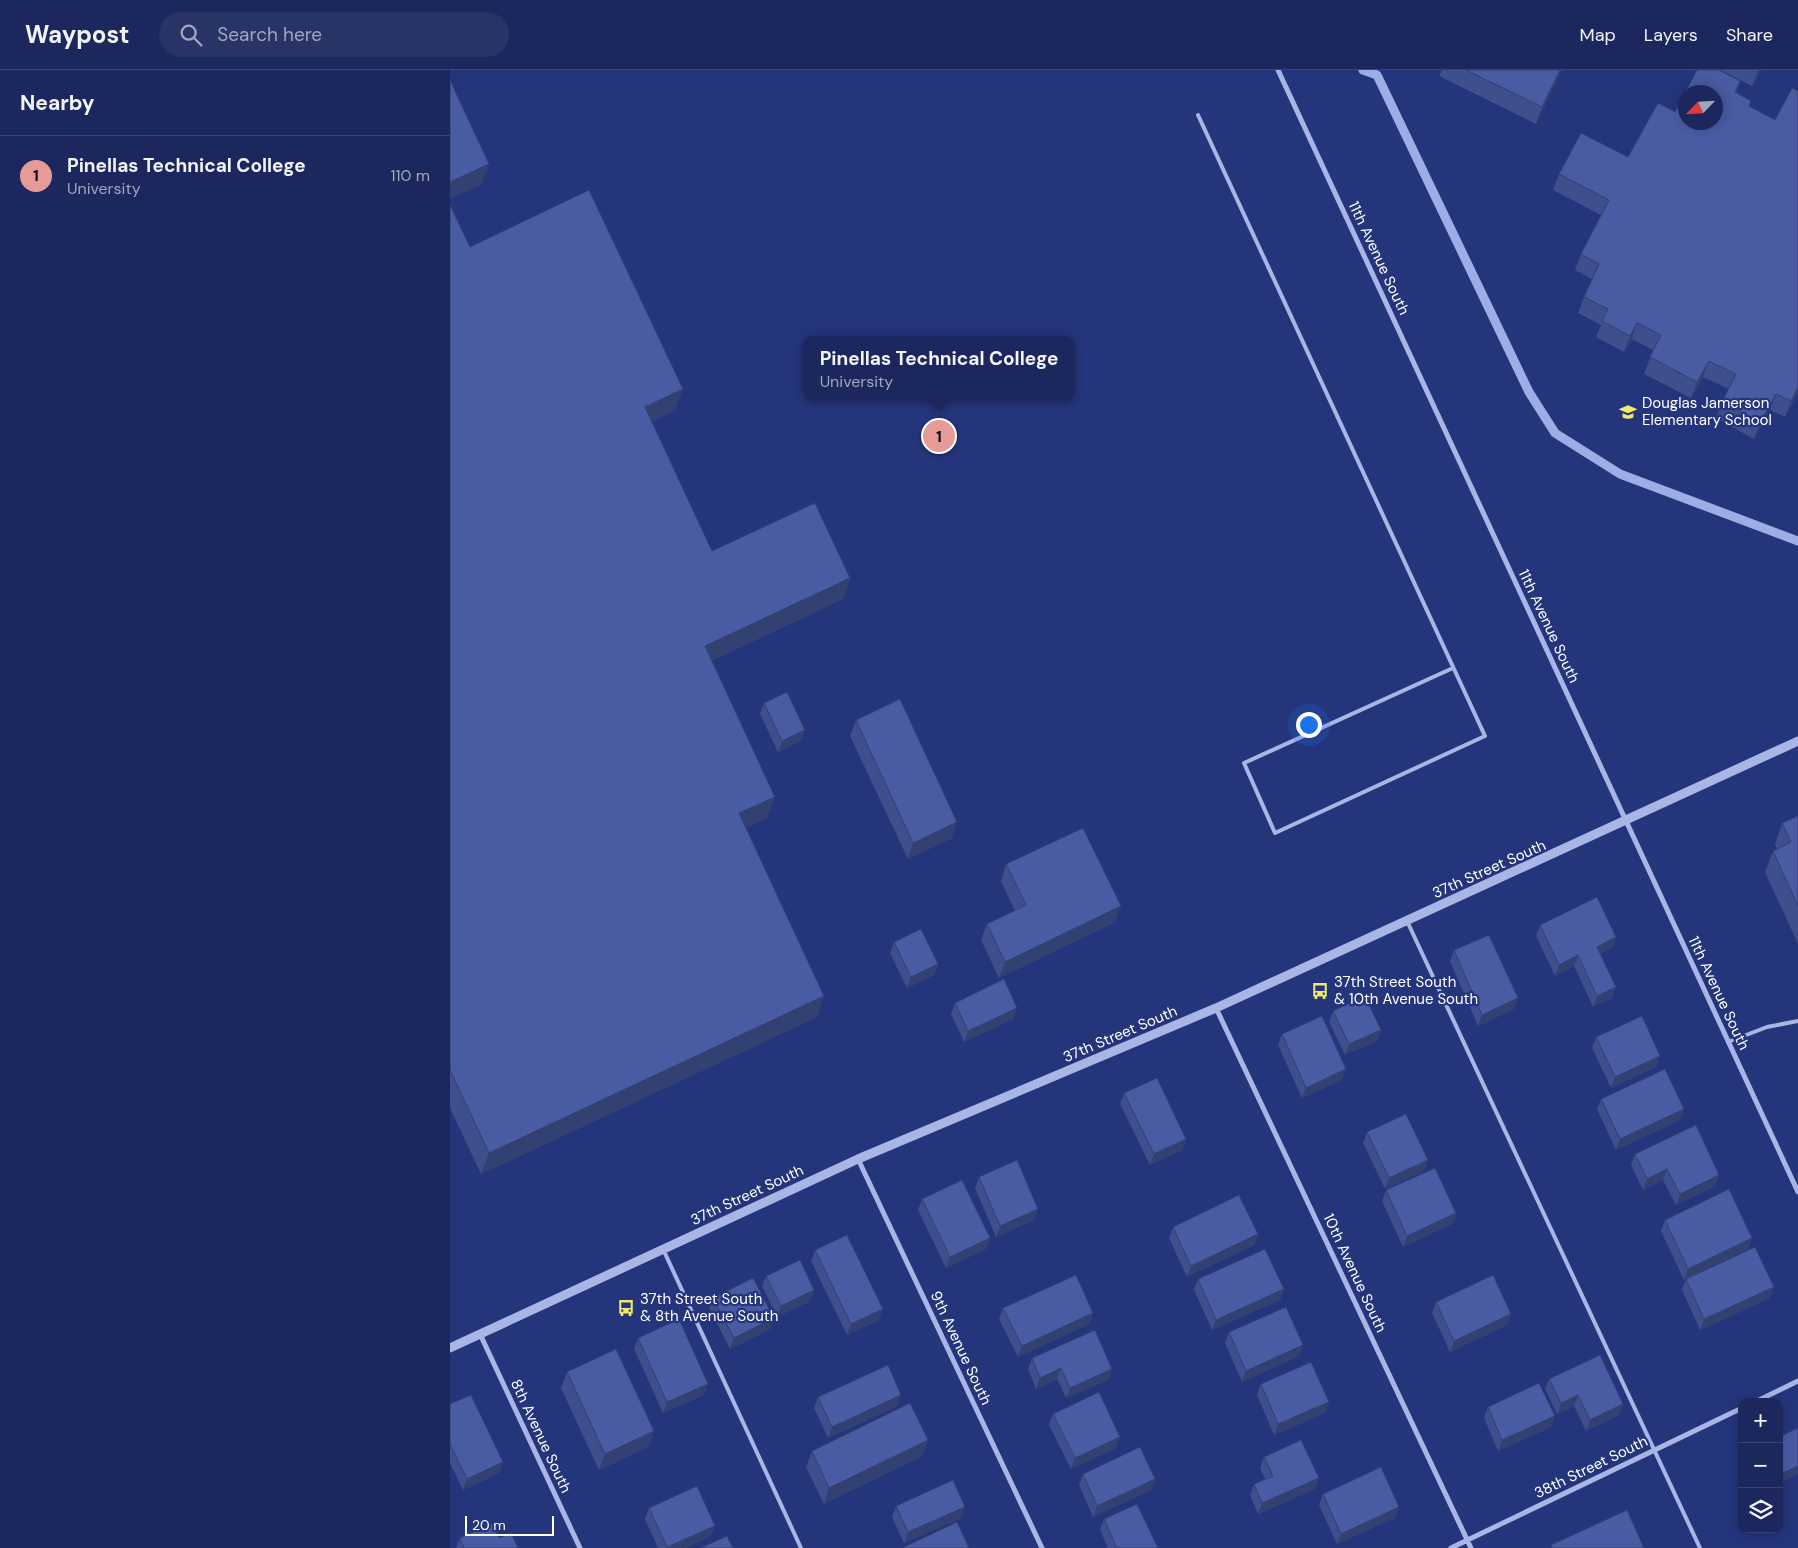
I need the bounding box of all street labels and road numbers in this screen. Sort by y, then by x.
street label: 11th Avenue South [1344,198,1414,318]
street label: 11th Avenue South [1514,566,1584,686]
street label: 37th Street South [1429,835,1549,903]
street label: 11th Avenue South [1684,933,1754,1053]
street label: 37th Street South [1060,1001,1180,1067]
street label: 37th Street South [687,1160,807,1230]
street label: 10th Avenue South [1319,1210,1391,1336]
street label: 9th Avenue South [926,1288,996,1408]
street label: 8th Avenue South [506,1376,576,1496]
street label: 38th Street South [1531,1431,1651,1503]

